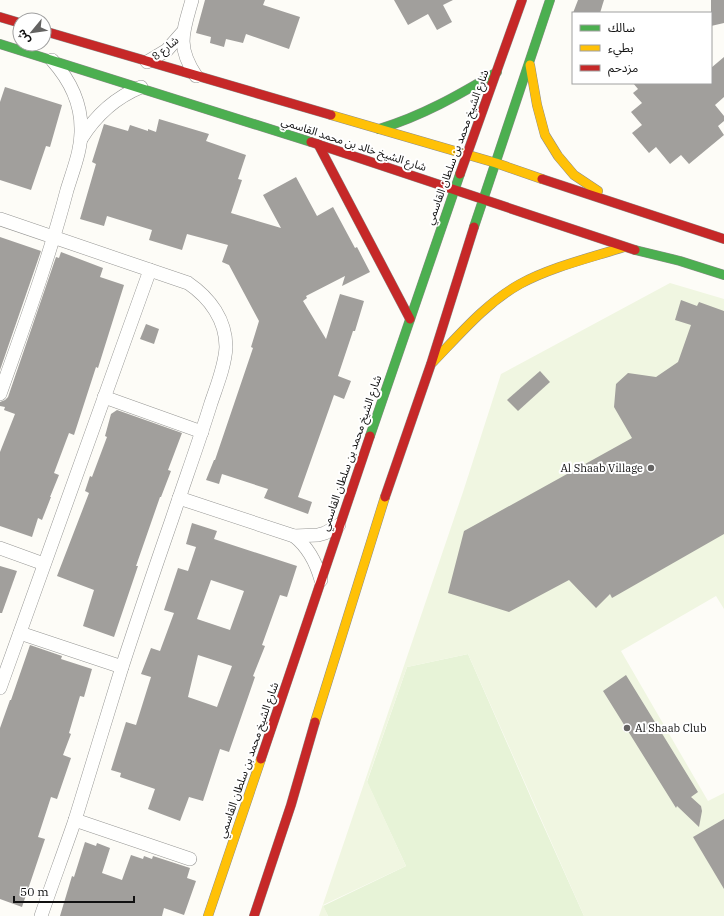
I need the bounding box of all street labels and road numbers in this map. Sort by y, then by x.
street label: شارع 8 [149,33,182,64]
street label: شارع الشيخ محمد بن سلطان القاسمي [422,67,494,227]
street label: شارع الشيخ خالد بن محمد القاسمي [279,114,429,177]
street label: شارع الشيخ محمد بن سلطان القاسمي [318,373,387,534]
street label: شارع الشيخ محمد بن سلطان القاسمي [215,680,284,841]

